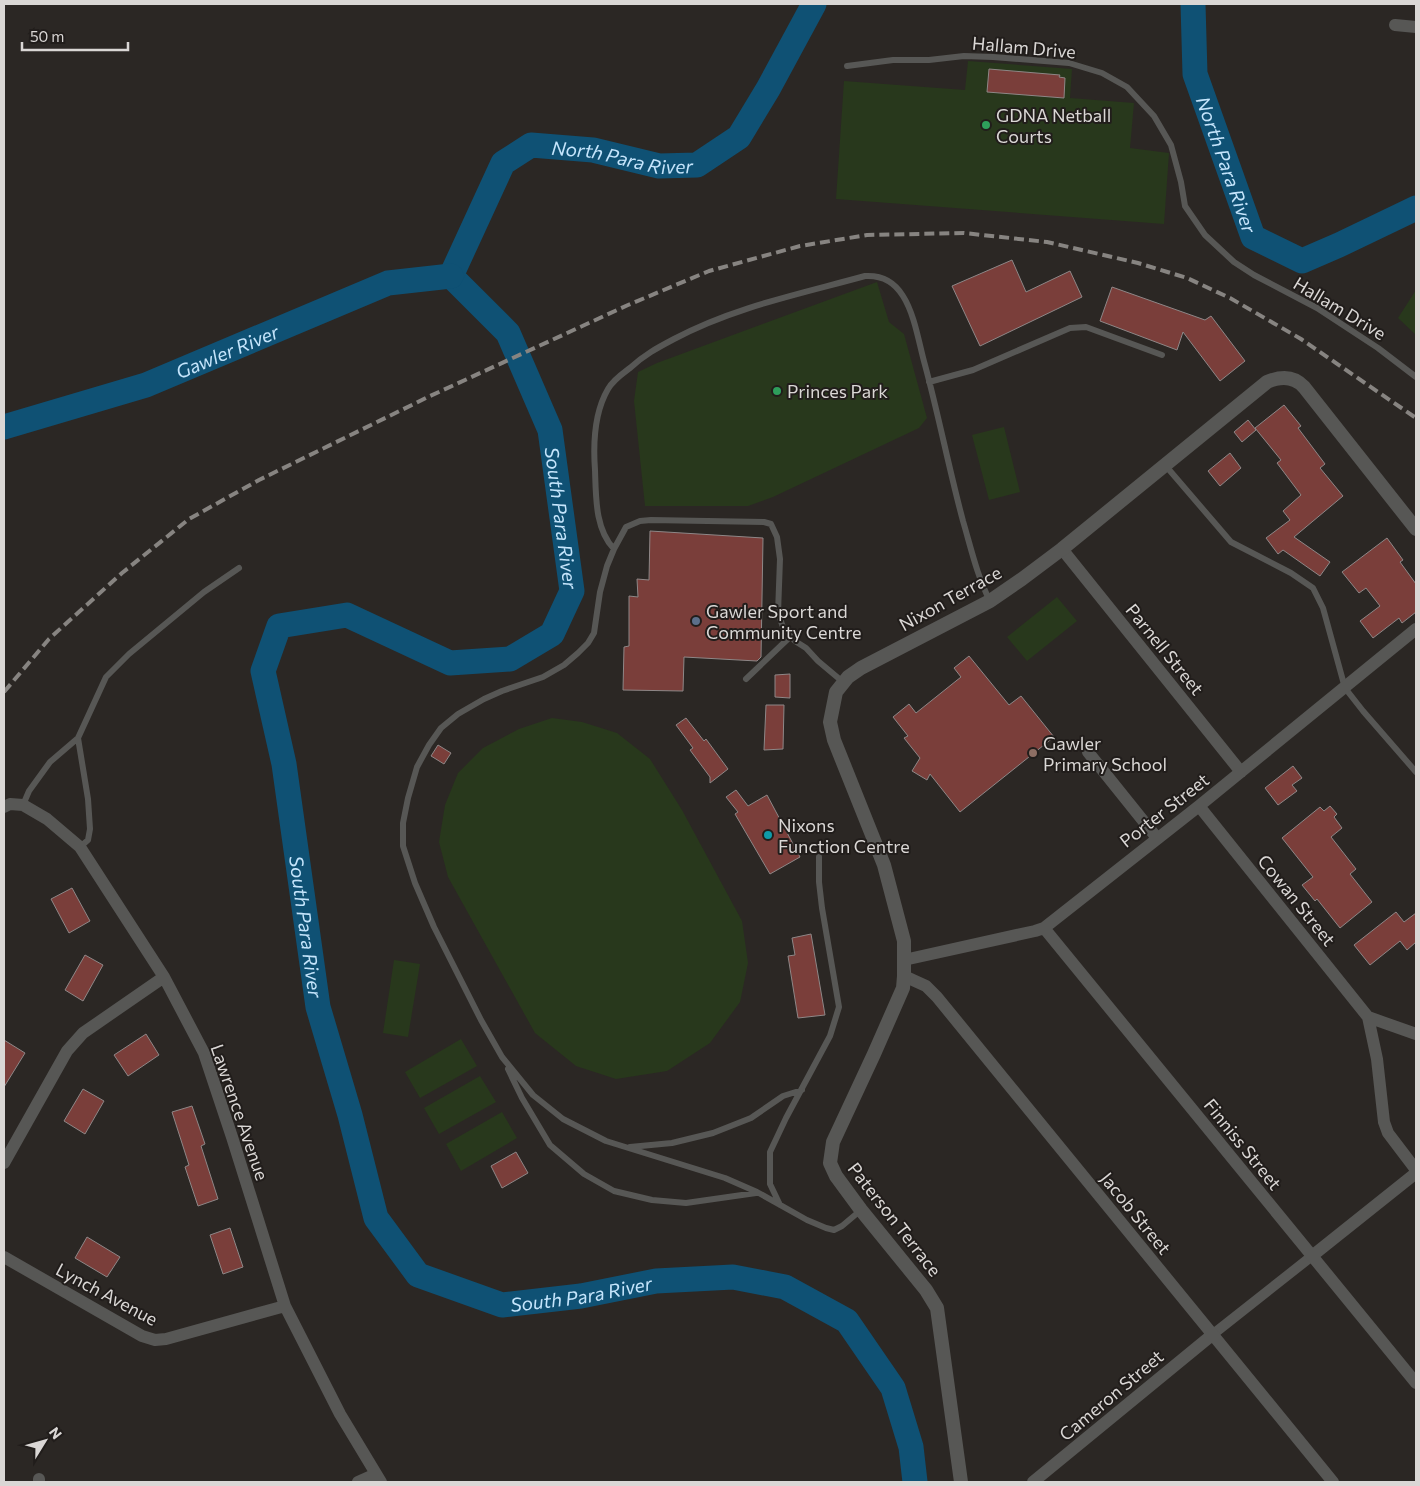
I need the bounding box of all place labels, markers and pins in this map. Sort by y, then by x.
place label: GDNA Netball Courts [996,104,1111,147]
marker: GDNA Netball Courts [980,119,992,131]
place label: Princes Park [787,380,888,402]
marker: Princes Park [771,385,783,397]
place label: Gawler Sport and Community Centre [706,600,862,643]
marker: Gawler Sport and Community Centre [690,615,702,627]
place label: Gawler Primary School [1043,732,1167,775]
marker: Gawler Primary School [1027,747,1039,759]
place label: Nixons Function Centre [778,814,910,857]
marker: Nixons Function Centre [762,829,774,841]

